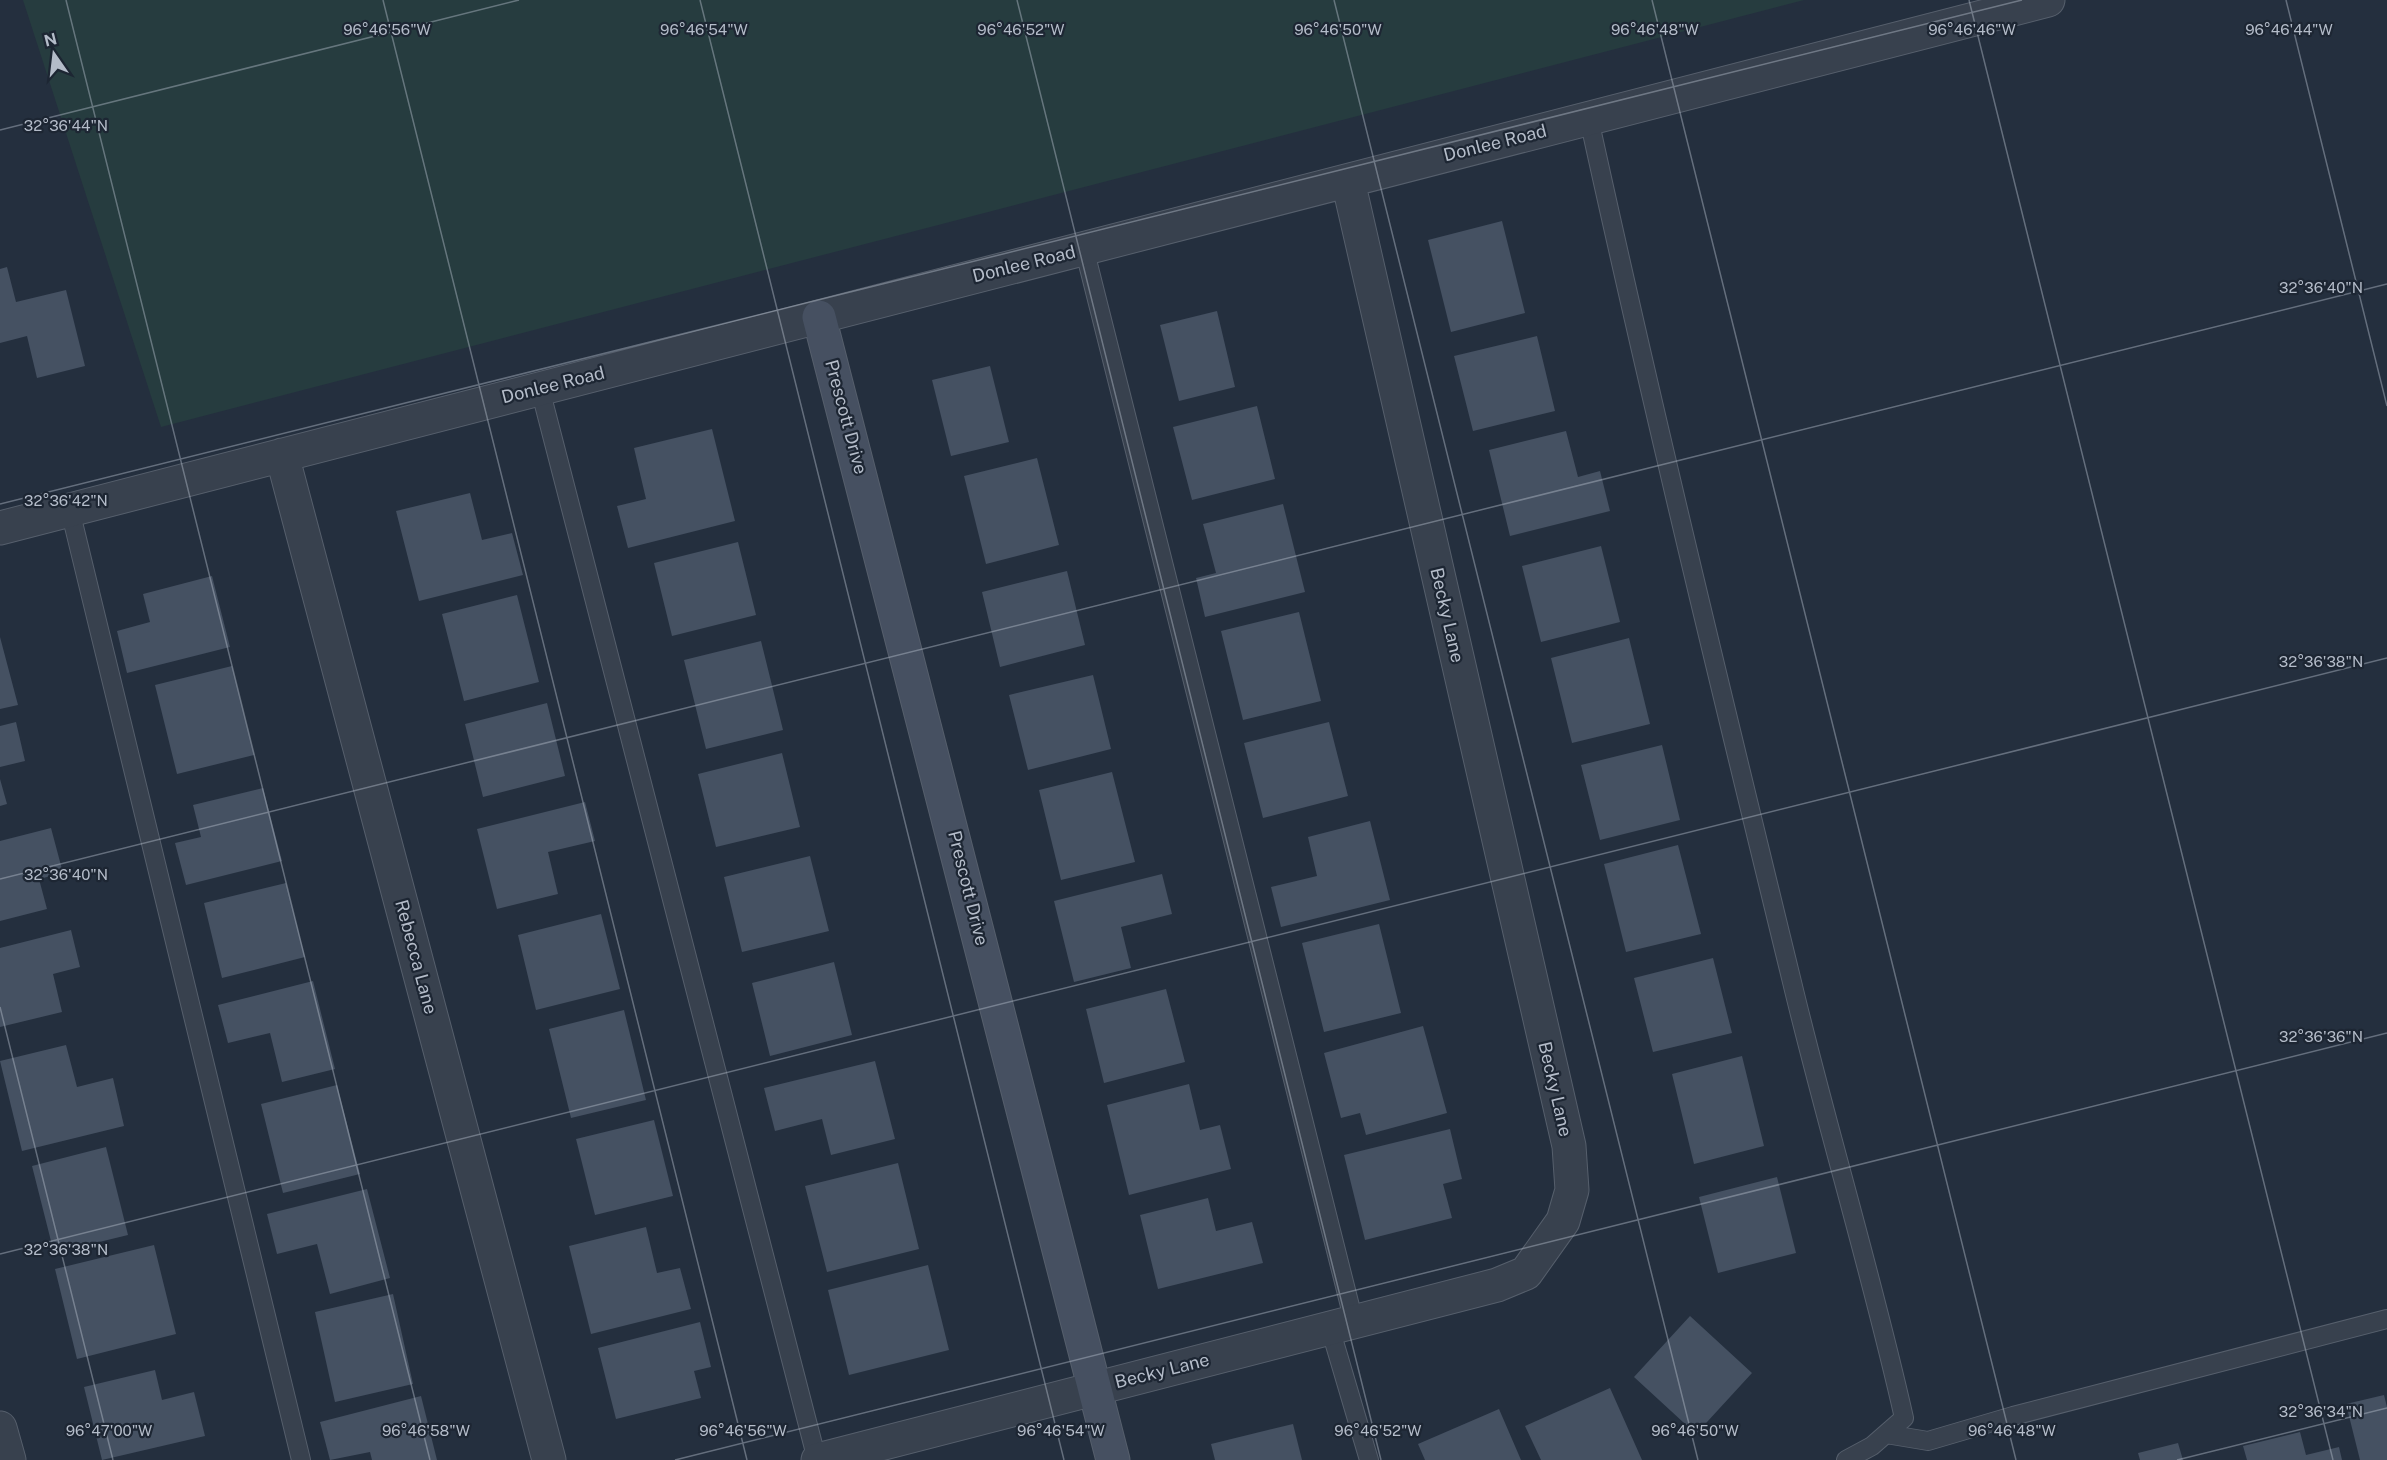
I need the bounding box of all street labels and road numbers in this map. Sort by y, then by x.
street label: Donlee Road [1441,120,1549,165]
street label: Donlee Road [970,241,1078,286]
street label: Prescott Drive [821,357,872,476]
street label: Donlee Road [499,362,607,407]
street label: Becky Lane [1426,565,1469,664]
street label: Prescott Drive [944,828,993,947]
street label: Rebecca Lane [391,897,442,1016]
street label: Becky Lane [1534,1039,1577,1138]
street label: Becky Lane [1112,1349,1211,1392]

